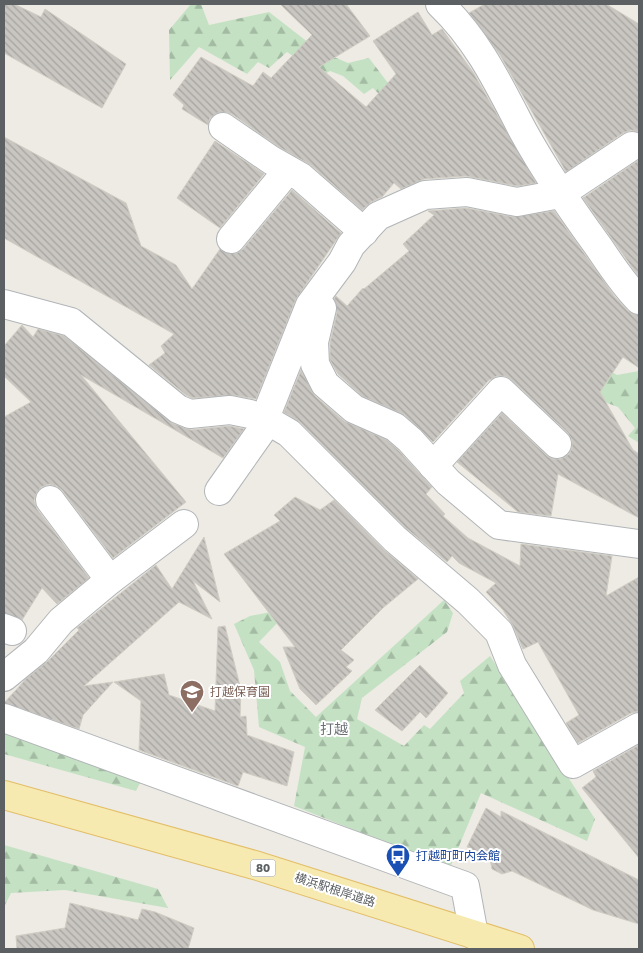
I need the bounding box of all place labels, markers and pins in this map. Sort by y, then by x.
school or university icon: 打越保育園 [179,679,205,713]
place label: 打越保育園 [210,684,270,699]
bus stop icon: 打越町町内会館 [385,843,411,877]
place label: 打越町町内会館 [416,848,500,863]

